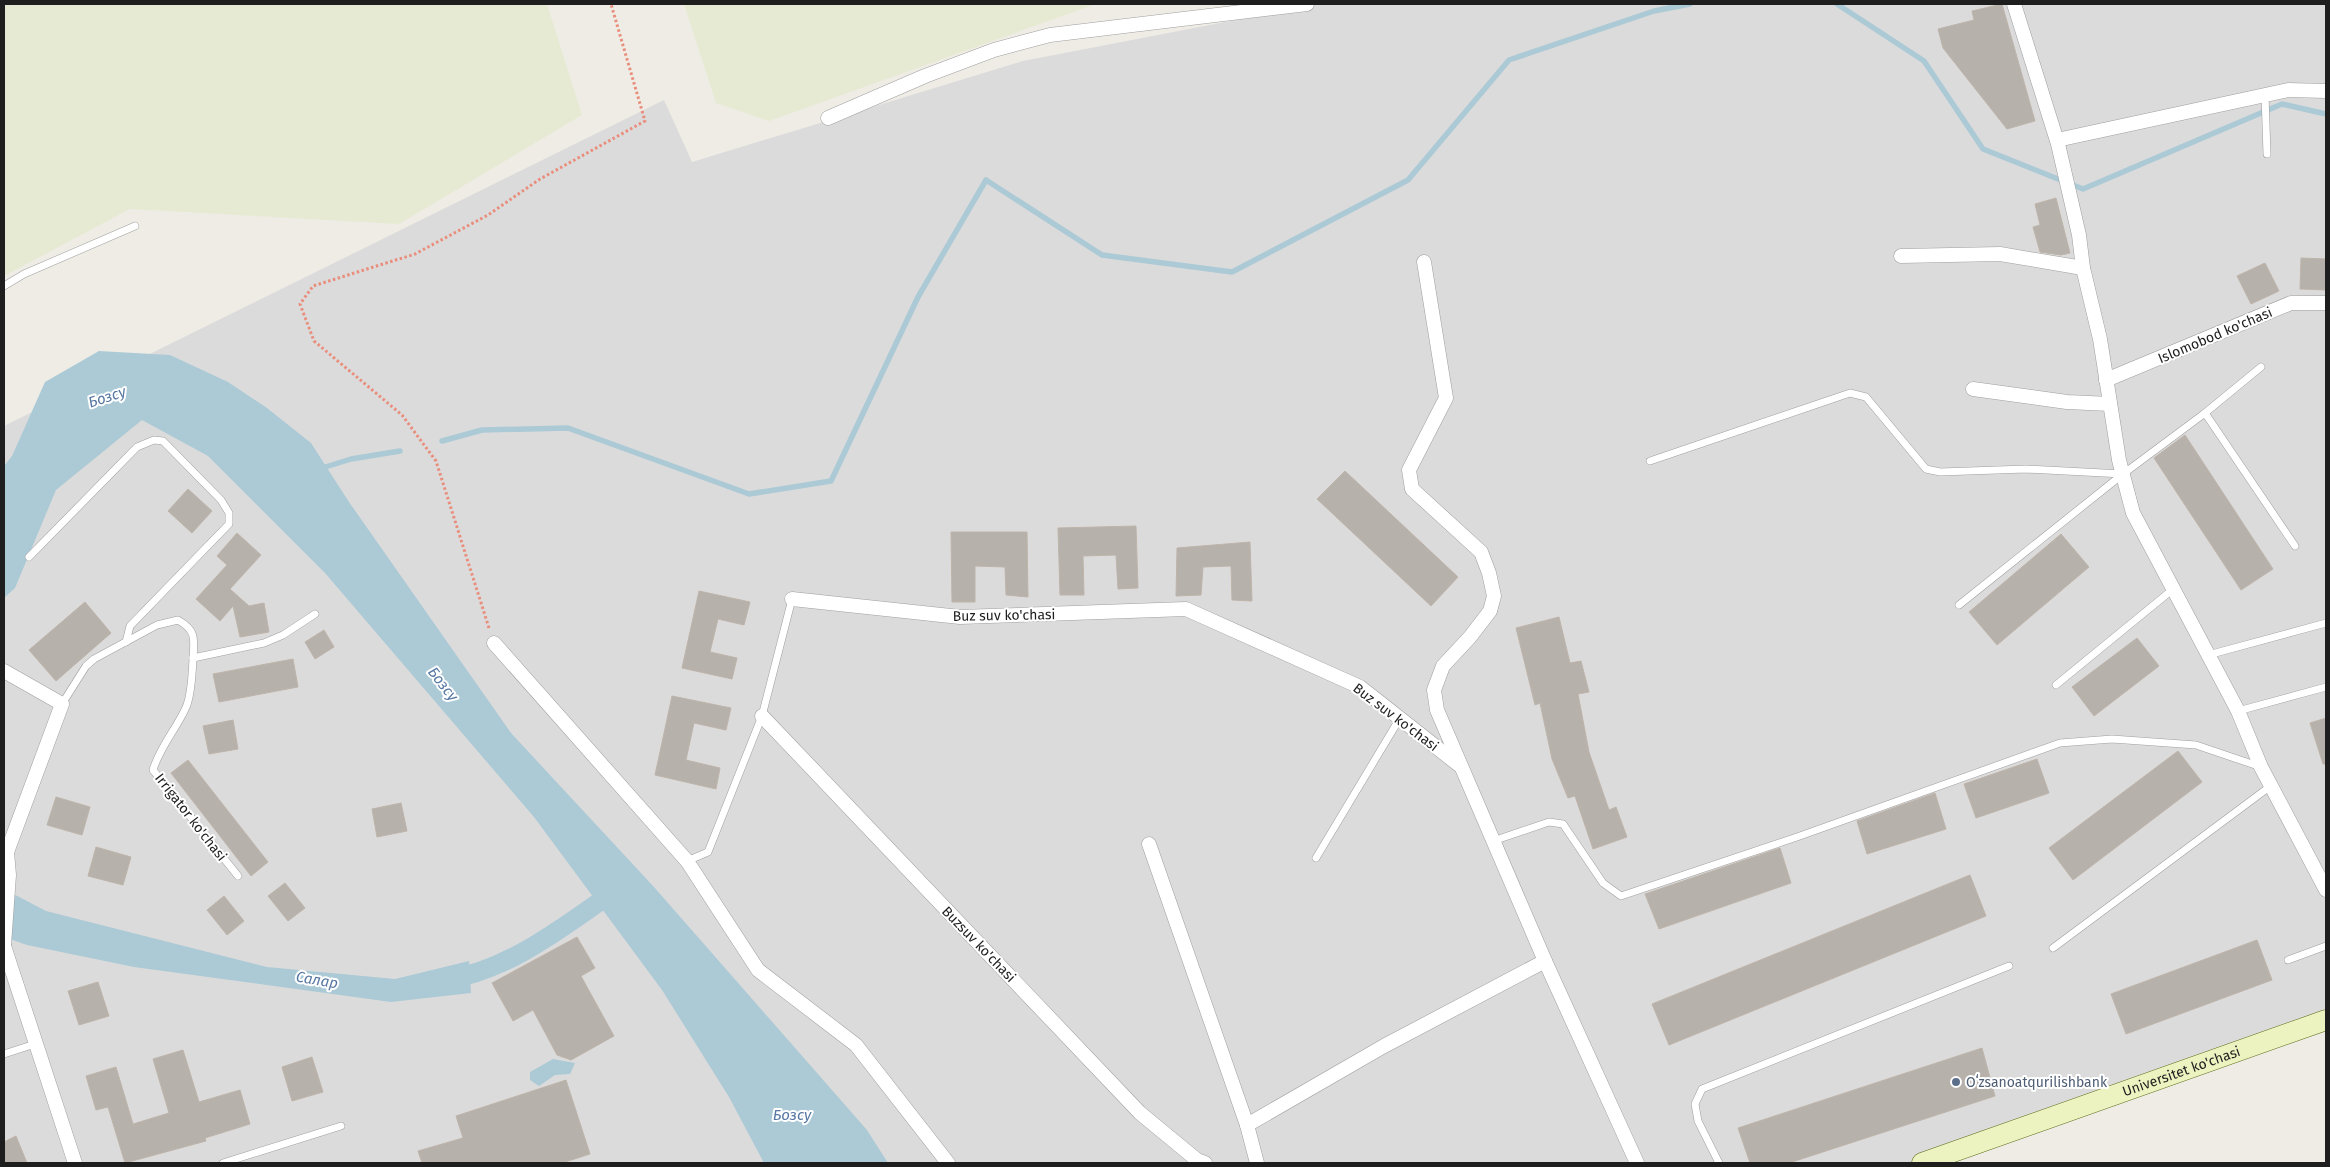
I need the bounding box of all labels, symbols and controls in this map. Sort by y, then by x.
street label: Islomobod ko'chasi [2155,304,2275,367]
water label: Бозсу [86,382,129,412]
street label: Buz suv ko'chasi [953,606,1055,625]
water label: Бозсу [424,663,462,705]
street label: Buz suv ko'chasi [1350,680,1442,755]
street label: Irrigator ko'chasi [151,770,230,865]
street label: Buzsuv ko'chasi [938,903,1019,986]
water label: Салар [295,967,339,993]
street label: Universitet ko'chasi [2120,1043,2243,1100]
place label: Oʻzsanoatqurilishbank [1966,1074,2108,1091]
marker: Oʻzsanoatqurilishbank [1950,1076,1962,1088]
water label: Бозсу [773,1106,812,1124]

